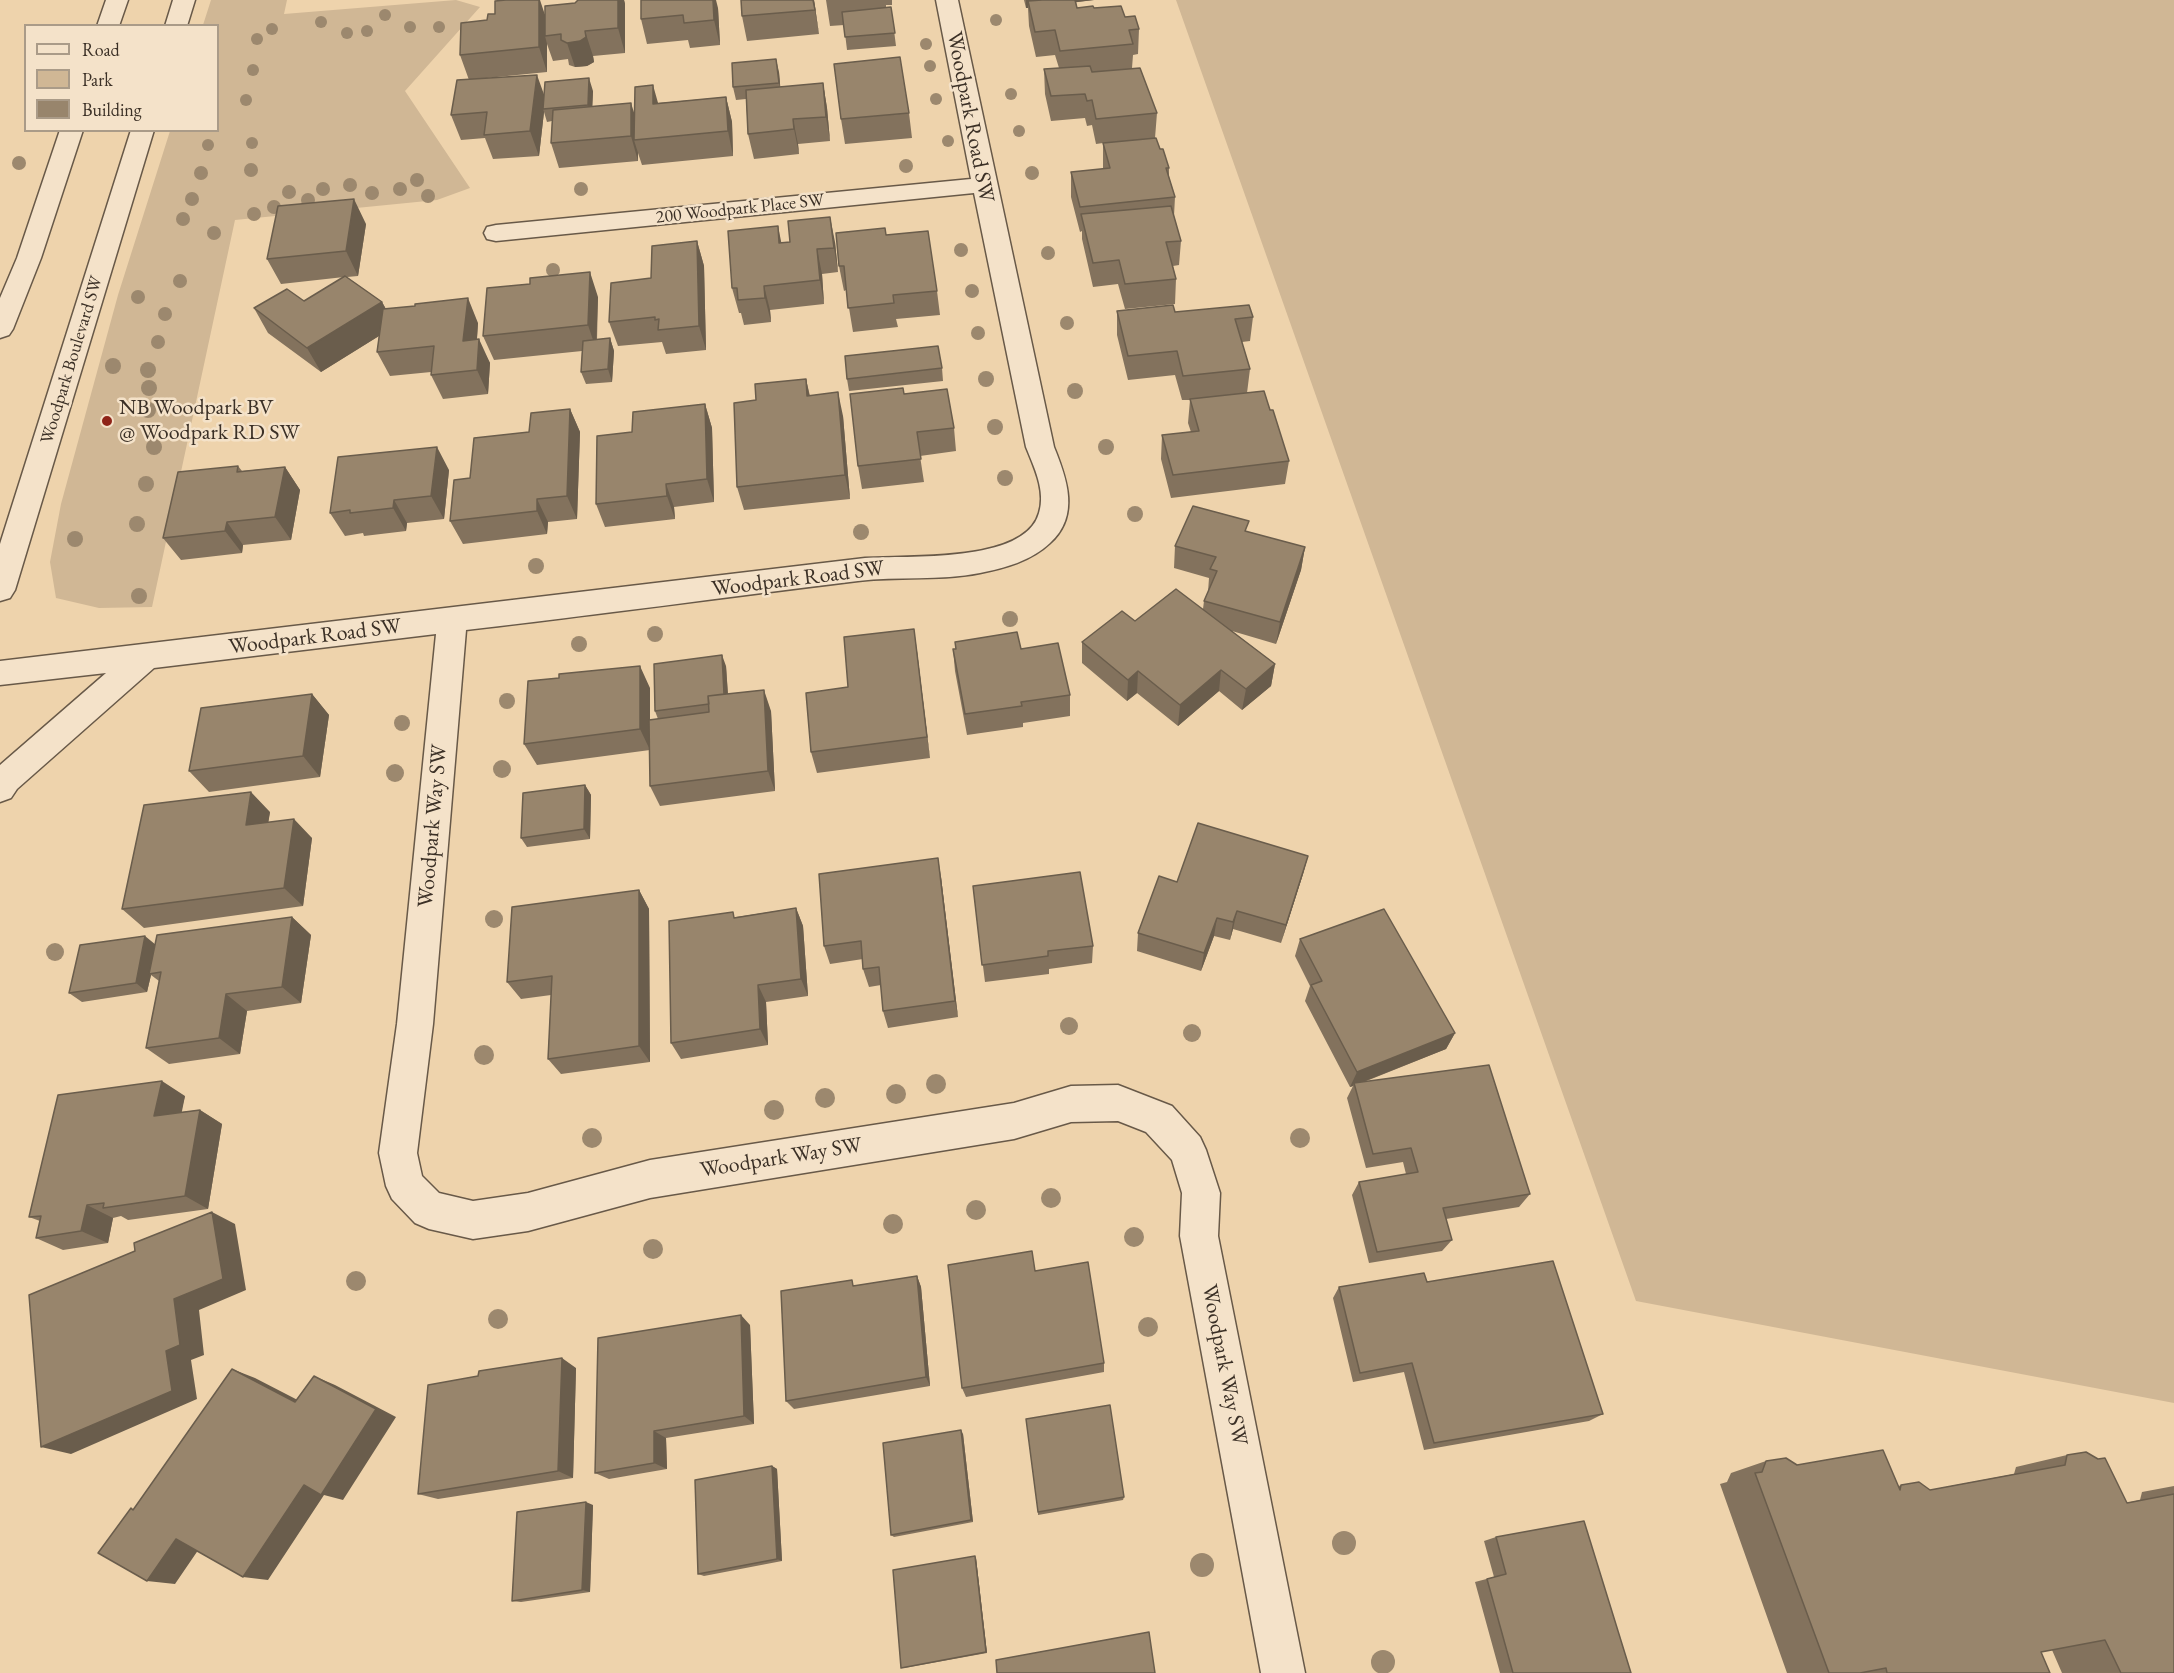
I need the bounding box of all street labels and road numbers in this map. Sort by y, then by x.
street label: Woodpark Road SW [940,29,1000,205]
street label: 200 Woodpark Place SW [655,189,825,229]
street label: Woodpark Boulevard SW [36,273,108,447]
street label: Woodpark Road SW [710,555,886,603]
street label: Woodpark Road SW [227,613,403,661]
street label: Woodpark Way SW [413,743,453,909]
street label: Woodpark Way SW [698,1132,864,1184]
street label: Woodpark Way SW [1195,1282,1253,1448]

